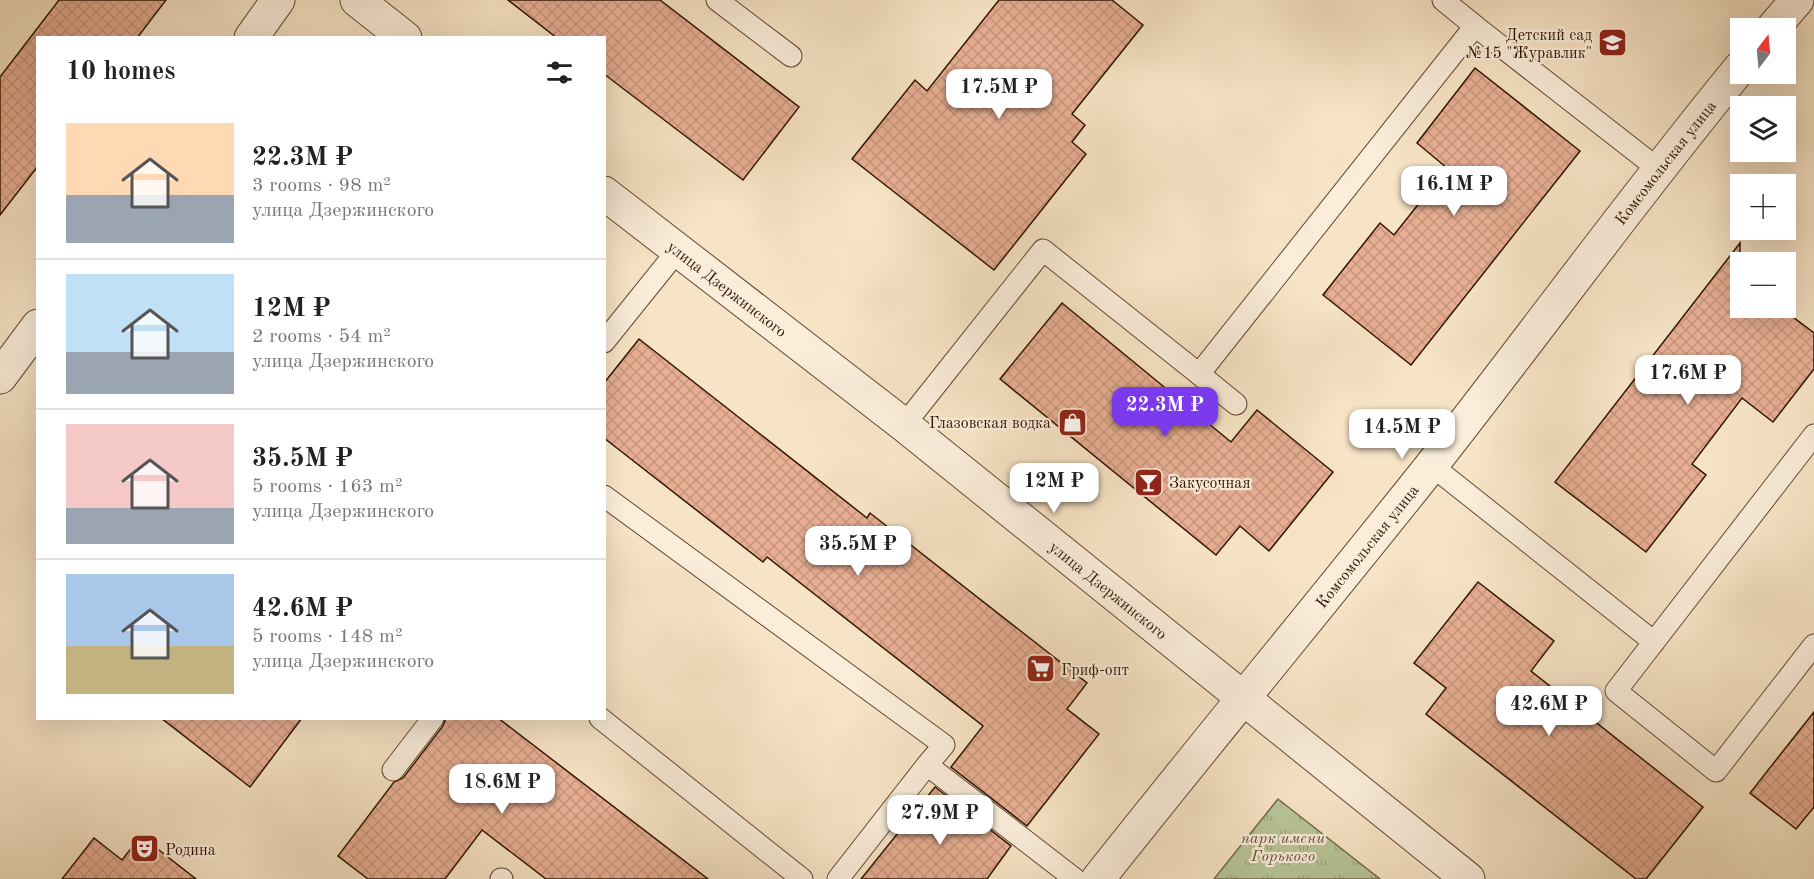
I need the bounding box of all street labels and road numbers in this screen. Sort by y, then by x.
street label: Комсомольская улица [1613,98,1720,229]
street label: улица Дзержинского [664,239,789,341]
street label: Комсомольская улица [1314,482,1423,612]
street label: улица Дзержинского [1046,539,1169,643]

